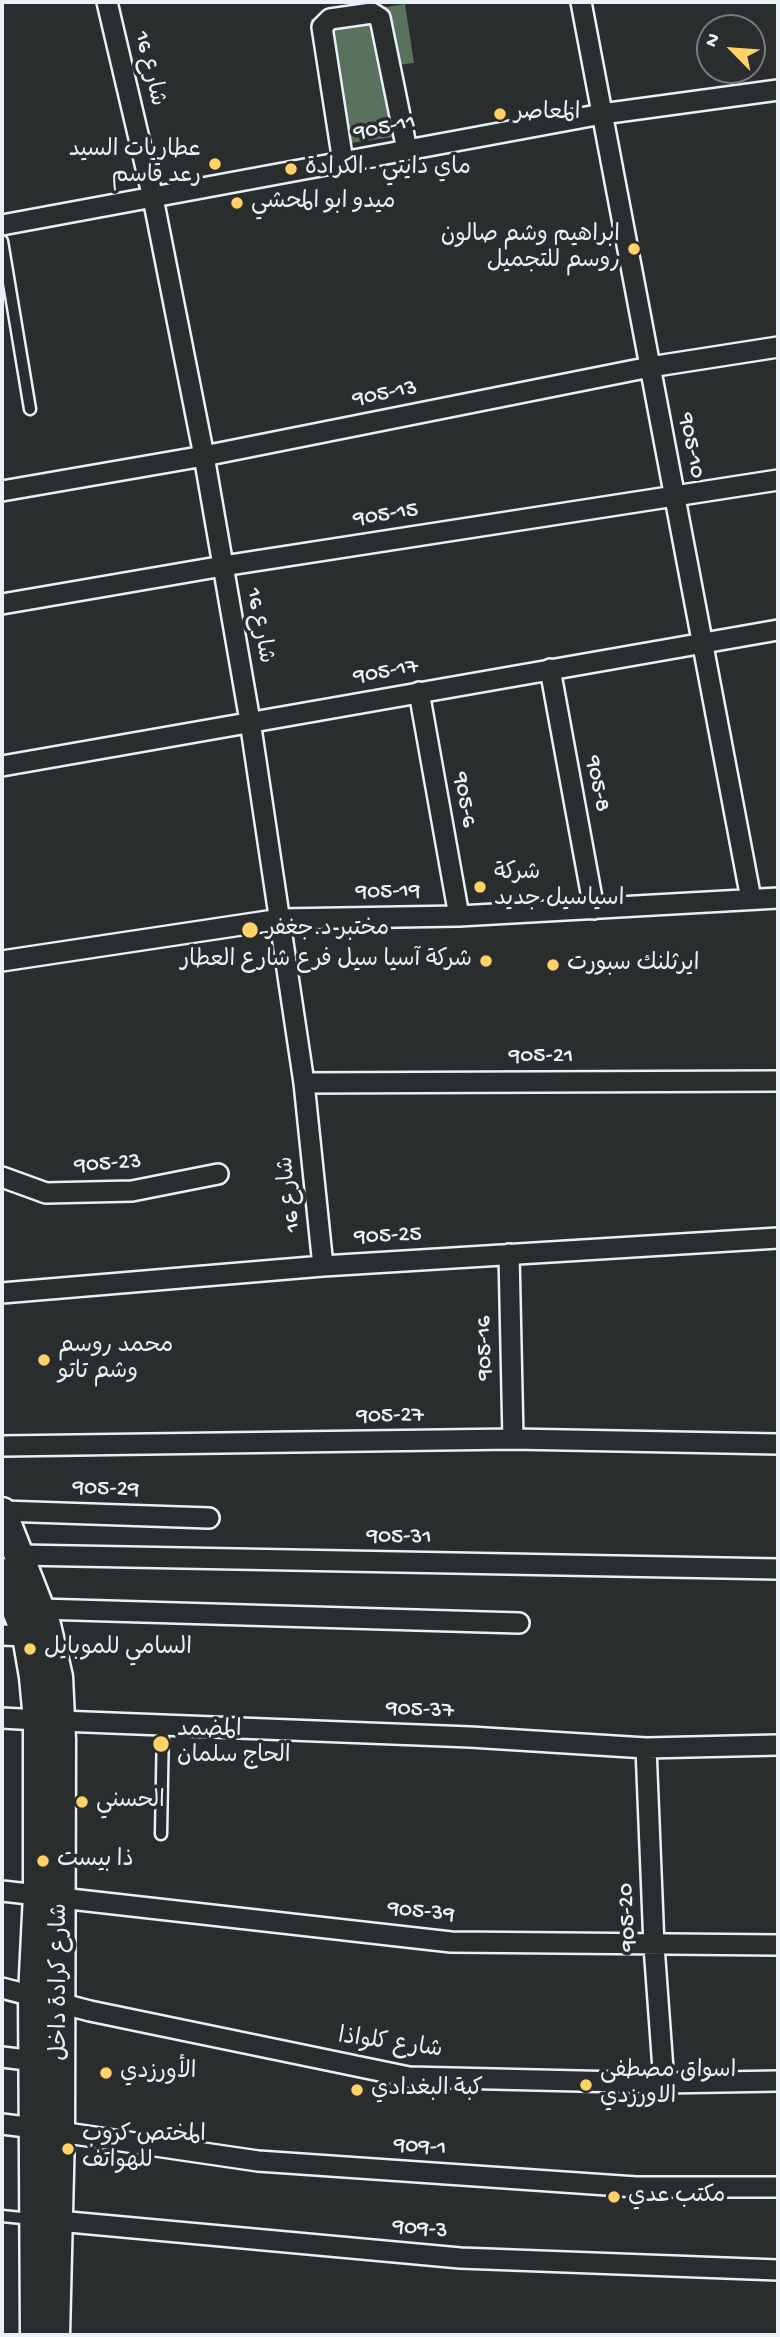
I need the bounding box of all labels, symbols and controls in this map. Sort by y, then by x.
north arrow [696,14,766,84]
street label: شارع 16 [126,29,170,109]
text: N [700,30,726,51]
place label: المعاصر [514,100,580,128]
marker: المعاصر [492,106,508,122]
street label: 905-11 [352,109,418,149]
place label: عطاريات السيد رعد قاسم [69,137,201,191]
place label: ماي دايتي - الكرادة [305,155,471,183]
marker: عطاريات السيد رعد قاسم [207,156,223,172]
marker: ماي دايتي - الكرادة [283,161,299,177]
place label: ميدو ابو المحشي [251,189,395,217]
marker: ميدو ابو المحشي [229,195,245,211]
place label: ابراهيم وشم صالون روسم للتجميل [441,222,620,276]
marker: ابراهيم وشم صالون روسم للتجميل [626,241,642,257]
street label: 905-13 [350,375,420,415]
street label: 905-10 [670,411,710,481]
street label: 905-15 [352,497,420,535]
street label: شارع 16 [238,586,278,666]
street label: 905-17 [352,654,420,692]
street label: 905-8 [577,754,615,814]
street label: 905-6 [445,770,481,830]
place label: شركة اسياسيل جديد [494,860,624,914]
street label: 905-19 [355,879,421,907]
marker: شركة اسياسيل جديد [472,879,488,895]
place label: مختبر د.جغفر [266,916,389,944]
marker: مختبر د.جغفر [240,920,260,940]
place label: شركة آسيا سيل فرع شارع العطار [181,947,472,975]
place label: ايرثلنك سبورت [567,951,699,979]
marker: شركة آسيا سيل فرع شارع العطار [478,953,494,969]
marker: ايرثلنك سبورت [545,957,561,973]
street label: 905-21 [509,1043,573,1071]
street label: 905-23 [74,1149,142,1181]
street label: شارع 16 [273,1155,309,1233]
street label: 905-25 [354,1221,422,1253]
street label: 905-16 [472,1315,500,1381]
place label: محمد روسم وشم تاتو [58,1333,173,1387]
marker: محمد روسم وشم تاتو [36,1352,52,1368]
street label: 905-27 [356,1403,424,1431]
street label: 905-29 [72,1475,140,1505]
street label: 905-31 [366,1524,432,1552]
place label: السامي للموبايل [44,1635,192,1663]
marker: السامي للموبايل [22,1641,38,1657]
street label: 905-37 [386,1696,454,1726]
place label: المضمد الحاج سلمان [177,1717,291,1771]
marker: المضمد الحاج سلمان [151,1734,171,1754]
place label: الحسني [96,1788,165,1816]
marker: الحسني [74,1794,90,1810]
place label: ذا بيست [57,1847,134,1875]
marker: ذا بيست [35,1853,51,1869]
street label: 905-20 [613,1882,645,1952]
street label: 905-39 [386,1896,456,1930]
street label: شارع كرادة داخل [47,1903,75,2061]
street label: شارع كلواذا [336,2024,444,2066]
place label: اسواق مصطفى الاورزدي [600,2058,736,2112]
place label: الأورزدي [120,2059,196,2087]
marker: الأورزدي [98,2065,114,2081]
place label: كبة البغدادي [371,2076,483,2104]
marker: اسواق مصطفى الاورزدي [578,2077,594,2093]
marker: كبة البغدادي [349,2082,365,2098]
place label: المختص كروب للهواتف [82,2122,206,2176]
street label: 909-1 [393,2132,447,2164]
marker: المختص كروب للهواتف [60,2141,76,2157]
place label: مكتب عدي [628,2183,725,2211]
marker: مكتب عدي [606,2189,622,2205]
street label: 909-3 [391,2214,449,2246]

